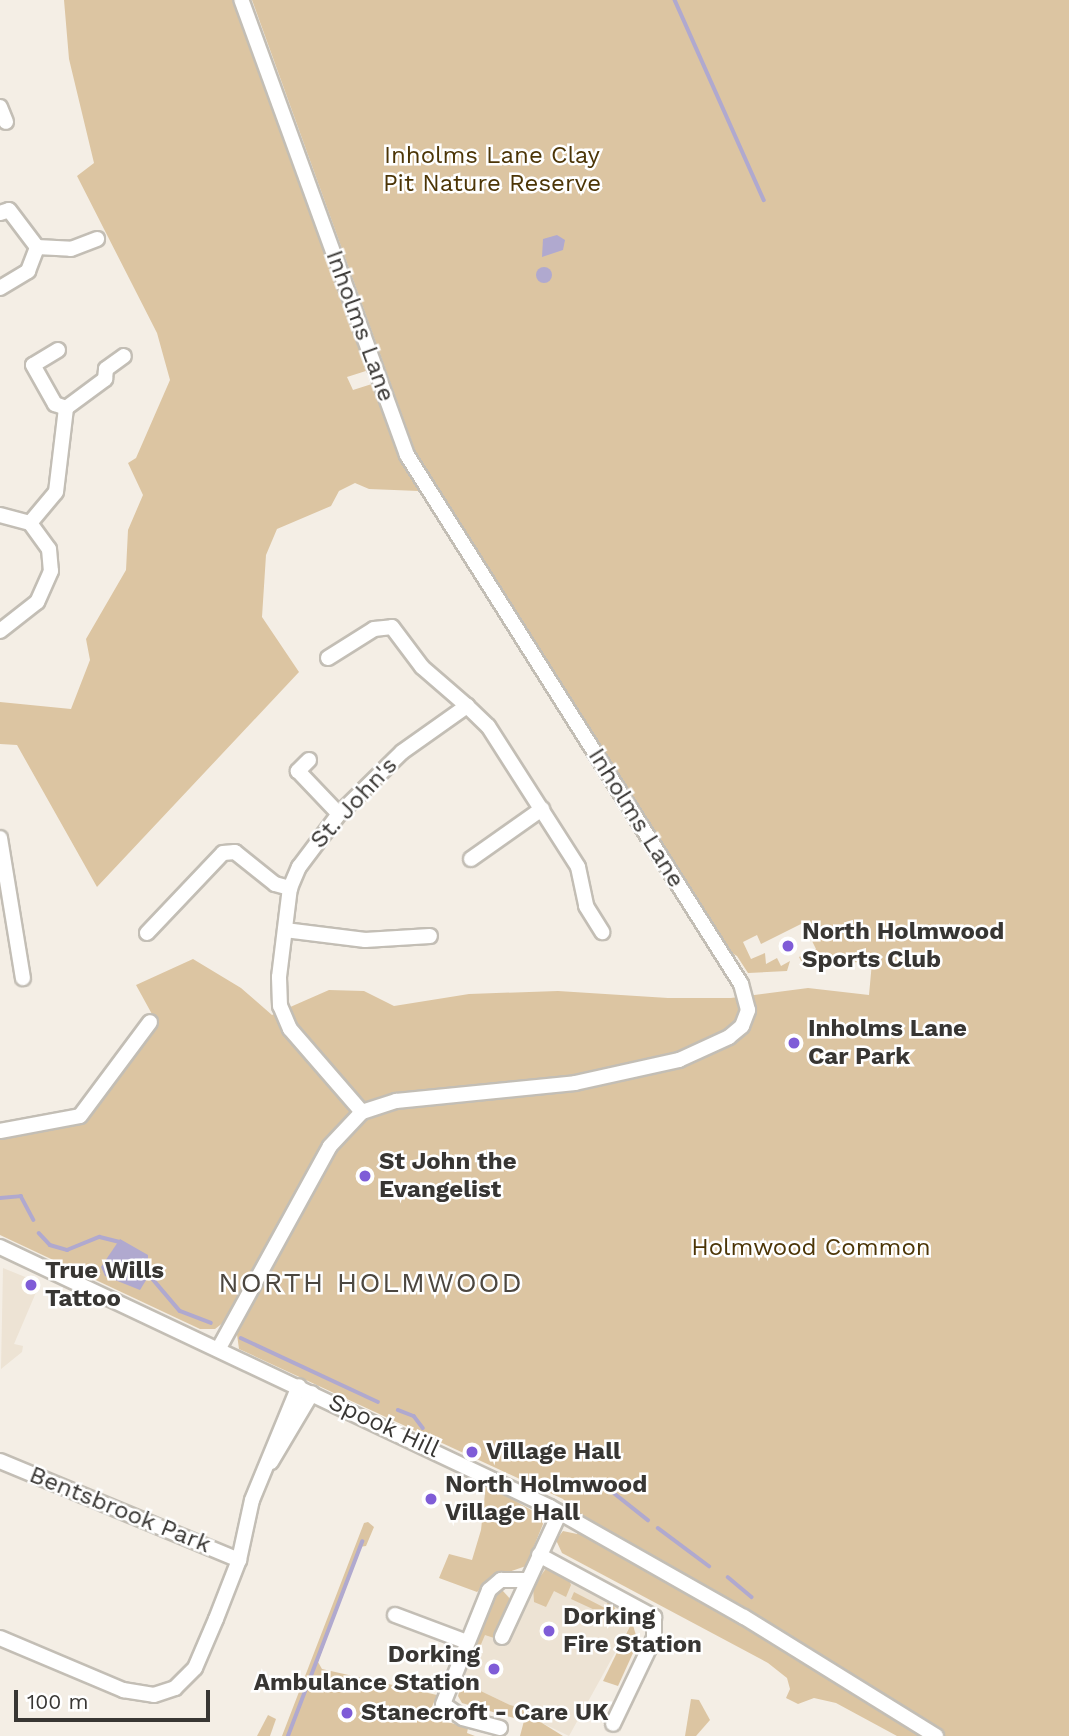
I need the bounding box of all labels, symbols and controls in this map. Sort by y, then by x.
park label: Inholms Lane Clay Pit Nature Reserve [383,142,601,198]
street label: Inholms Lane [319,246,401,406]
street label: Inholms Lane [582,743,690,893]
street label: St. John's [304,751,404,855]
place label: North Holmwood Sports Club [802,918,1004,974]
marker: North Holmwood Sports Club [780,938,796,954]
place label: Inholms Lane Car Park [808,1015,967,1071]
marker: Inholms Lane Car Park [786,1035,802,1051]
place label: St John the Evangelist [379,1148,517,1204]
marker: St John the Evangelist [357,1168,373,1184]
park label: Holmwood Common [691,1234,931,1262]
place label: True Wills Tattoo [45,1257,164,1313]
district label: NORTH HOLMWOOD [220,1266,522,1300]
marker: True Wills Tattoo [23,1277,39,1293]
street label: Spook Hill [324,1388,444,1464]
place label: Village Hall [486,1438,621,1466]
marker: Village Hall [464,1444,480,1460]
street label: Bentsbrook Park [25,1460,215,1560]
place label: North Holmwood Village Hall [445,1471,647,1527]
marker: North Holmwood Village Hall [423,1491,439,1507]
place label: Dorking Fire Station [563,1603,702,1659]
marker: Dorking Fire Station [541,1623,557,1639]
place label: Dorking Ambulance Station [254,1641,480,1697]
marker: Dorking Ambulance Station [486,1661,502,1677]
scale bar [18,1676,214,1720]
text: 100 m [27,1689,89,1714]
place label: Stanecroft - Care UK [361,1699,609,1727]
marker: Stanecroft - Care UK [339,1705,355,1721]

